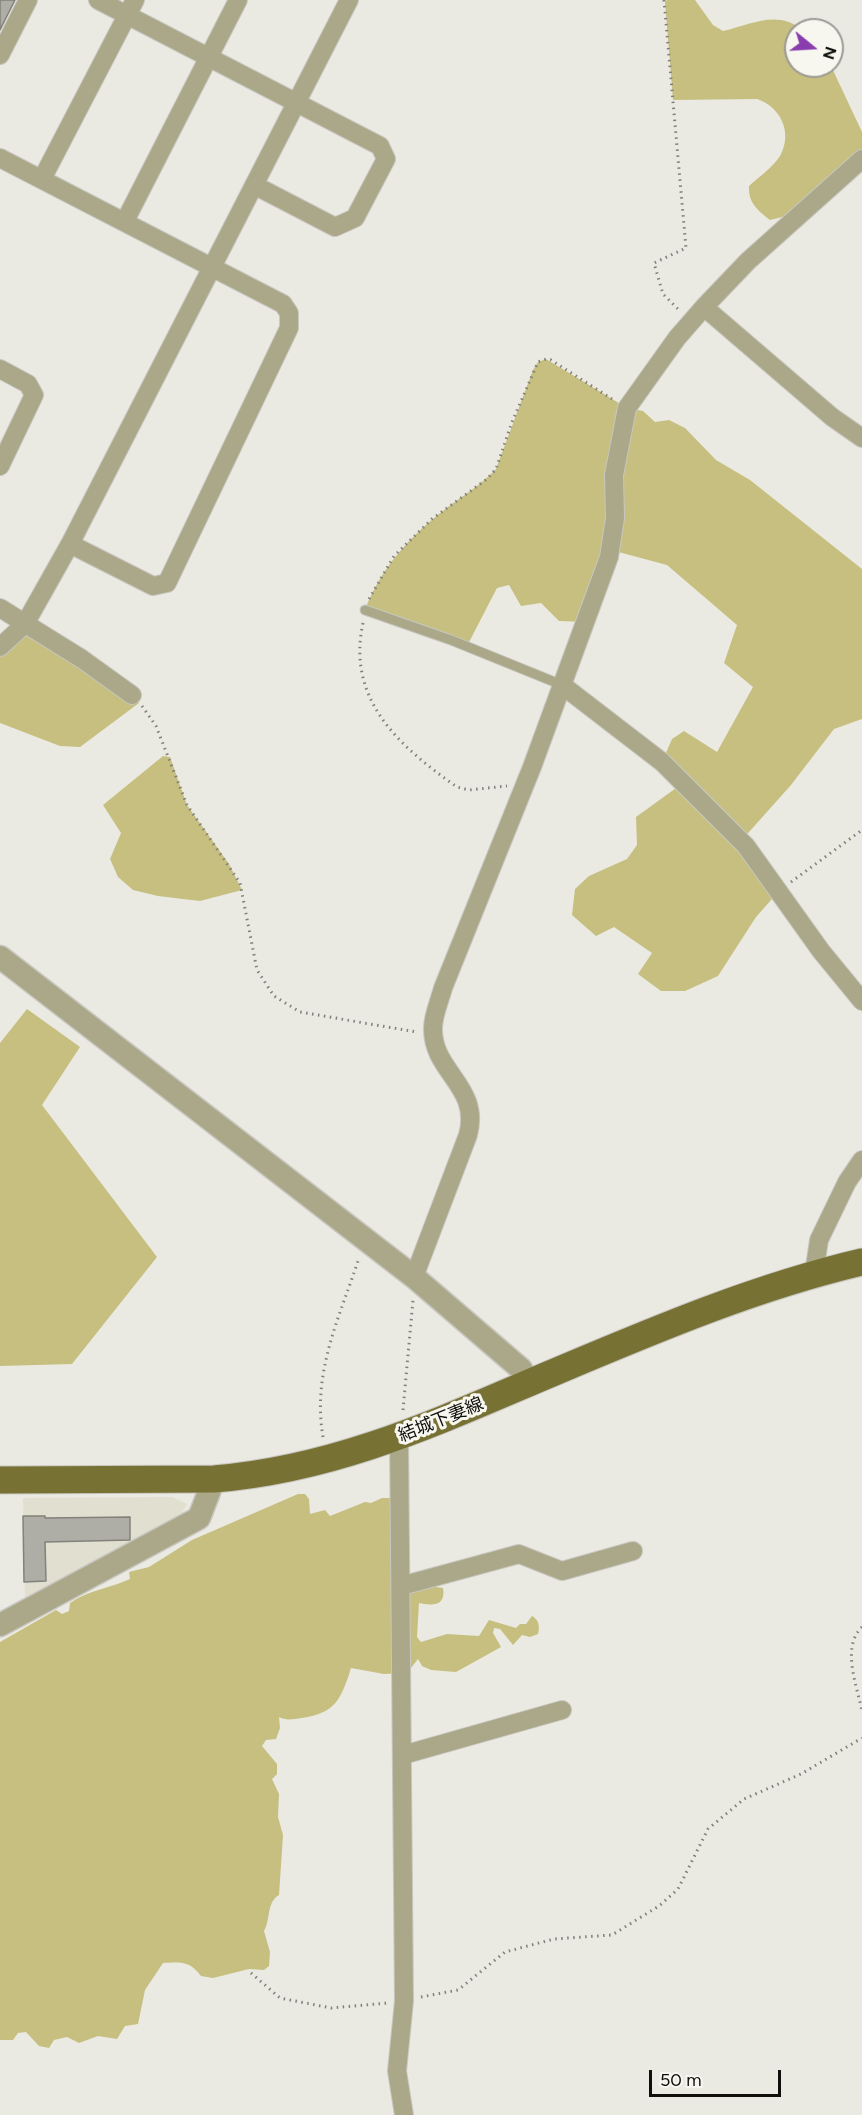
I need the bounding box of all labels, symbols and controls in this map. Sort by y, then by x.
north arrow [784,18,844,78]
text: N [819,44,841,62]
street label: 結城下妻線 [395,1393,487,1447]
scale bar [652,2058,784,2096]
text: 50 m [660,2069,702,2091]

